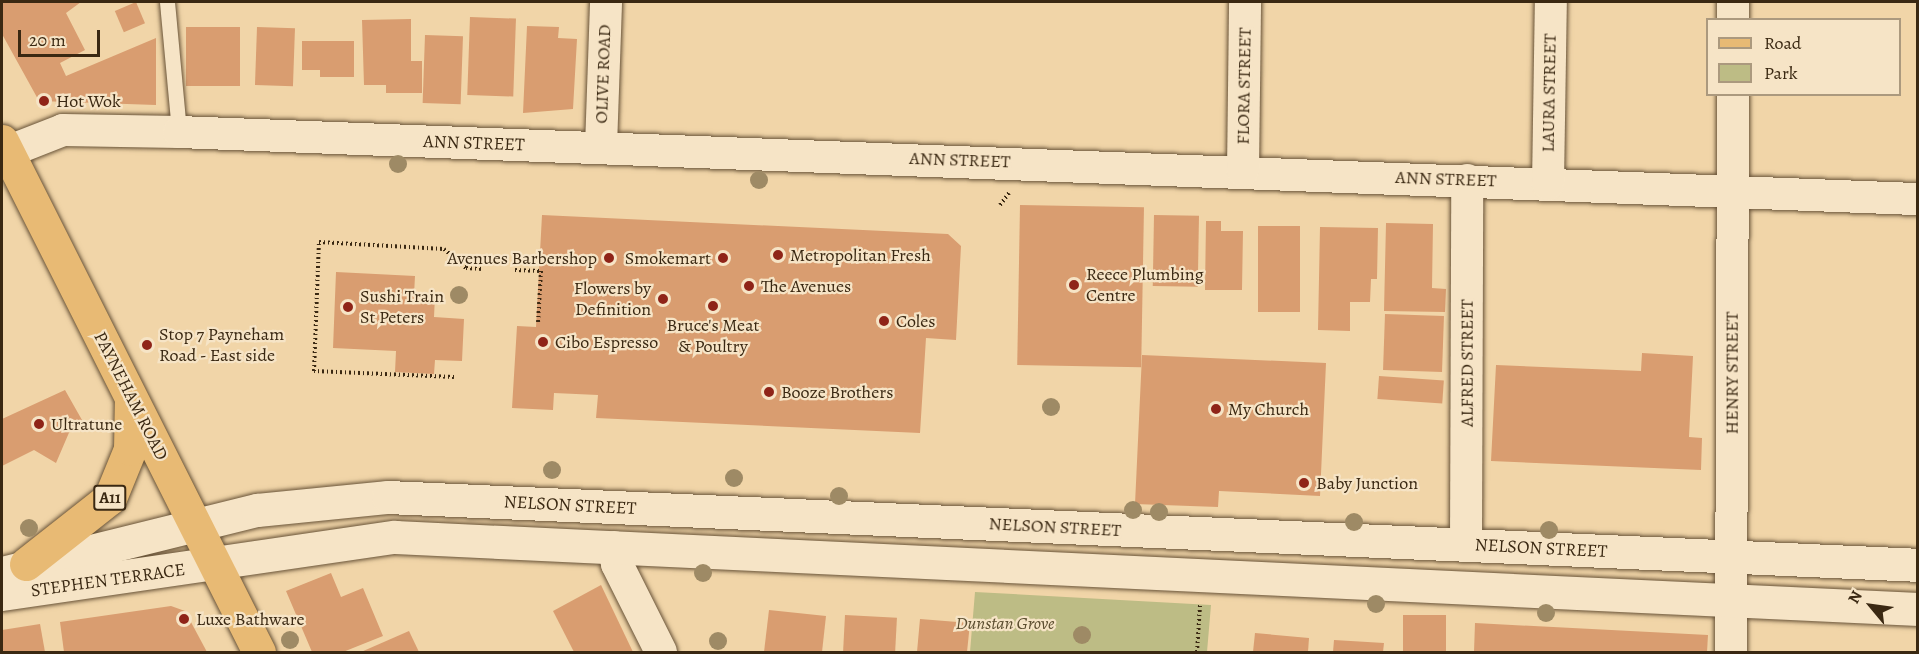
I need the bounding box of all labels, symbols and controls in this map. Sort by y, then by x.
scale bar [21,18,104,56]
legend [1706,18,1901,96]
street label: OLIVE ROAD [590,24,616,124]
street label: FLORA STREET [1232,27,1256,145]
text: 20 m [29,28,66,52]
text: Road [1764,31,1801,55]
street label: LAURA STREET [1537,33,1561,153]
text: Park [1764,61,1798,85]
place label: Hot Wok [56,90,121,112]
marker: Hot Wok [37,94,51,108]
street label: ANN STREET [423,130,525,156]
street label: ANN STREET [909,147,1011,173]
street label: ANN STREET [1395,166,1497,192]
place label: Metropolitan Fresh [790,244,931,266]
place label: Avenues Barbershop [447,247,597,269]
place label: Smokemart [625,247,711,269]
marker: Metropolitan Fresh [771,248,785,262]
marker: Avenues Barbershop [602,251,616,265]
marker: Smokemart [716,251,730,265]
place label: Reece Plumbing Centre [1086,264,1204,306]
place label: The Avenues [761,275,851,297]
place label: Flowers by Definition [574,278,651,320]
marker: Reece Plumbing Centre [1067,278,1081,292]
marker: The Avenues [742,279,756,293]
place label: Sushi Train St Peters [360,286,444,328]
marker: Flowers by Definition [656,292,670,306]
marker: Bruce's Meat & Poultry [706,299,720,313]
street label: ALFRED STREET [1456,299,1478,427]
marker: Sushi Train St Peters [341,300,355,314]
place label: Coles [896,310,936,332]
street label: HENRY STREET [1721,312,1743,434]
marker: Coles [877,314,891,328]
place label: Bruce's Meat & Poultry [667,315,759,358]
place label: Stop 7 Payneham Road - East side [159,324,284,366]
street label: PAYNEHAM ROAD [89,328,173,464]
place label: Cibo Espresso [555,331,658,353]
marker: Cibo Espresso [536,335,550,349]
marker: Stop 7 Payneham Road - East side [140,338,154,352]
place label: Booze Brothers [781,381,893,403]
marker: Booze Brothers [762,385,776,399]
place label: My Church [1228,398,1309,420]
marker: My Church [1209,402,1223,416]
place label: Ultratune [51,413,122,435]
marker: Ultratune [32,417,46,431]
place label: Baby Junction [1316,472,1418,494]
marker: Baby Junction [1297,476,1311,490]
road number: A11 [92,485,128,511]
street label: NELSON STREET [503,491,637,519]
street label: NELSON STREET [988,513,1122,541]
street label: NELSON STREET [1474,534,1608,562]
street label: STEPHEN TERRACE [30,558,186,602]
north arrow [1841,576,1901,636]
text: N [1843,587,1868,608]
place label: Luxe Bathware [196,608,305,630]
marker: Luxe Bathware [177,612,191,626]
park label: Dunstan Grove [955,612,1055,634]

